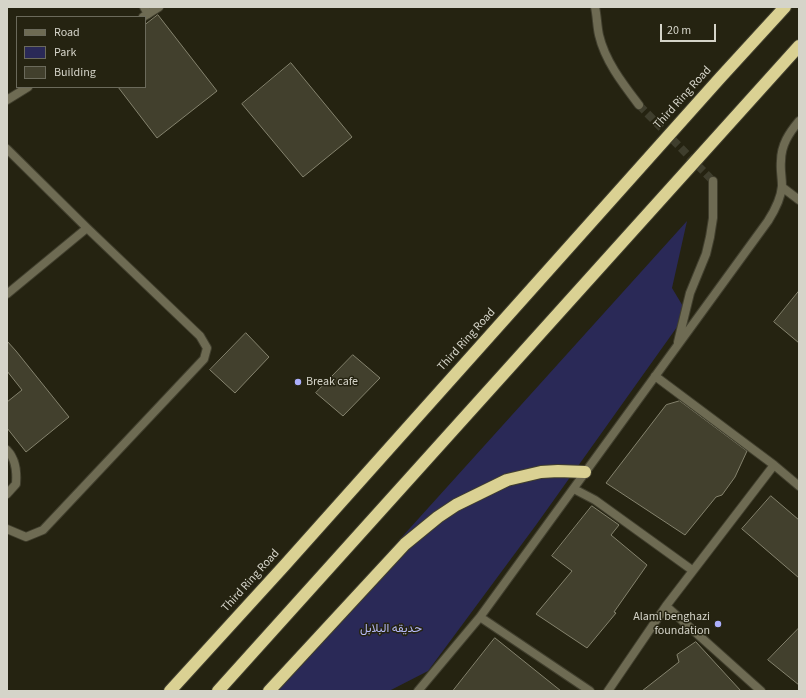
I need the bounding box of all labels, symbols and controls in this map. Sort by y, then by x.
legend [16,16,146,88]
scale bar [662,16,718,42]
text: 20 m [667,22,691,39]
text: Road [54,24,80,41]
text: Park [54,44,76,61]
text: Building [54,64,96,81]
street label: Third Ring Road [651,64,715,132]
street label: Third Ring Road [435,306,499,374]
place label: Break cafe [306,375,358,389]
marker: Break cafe [293,377,303,387]
street label: Third Ring Road [219,547,283,615]
place label: Alaml benghazi foundation [633,610,710,638]
marker: Alaml benghazi foundation [713,619,723,629]
park label: حديقه البلابل [360,622,422,636]

